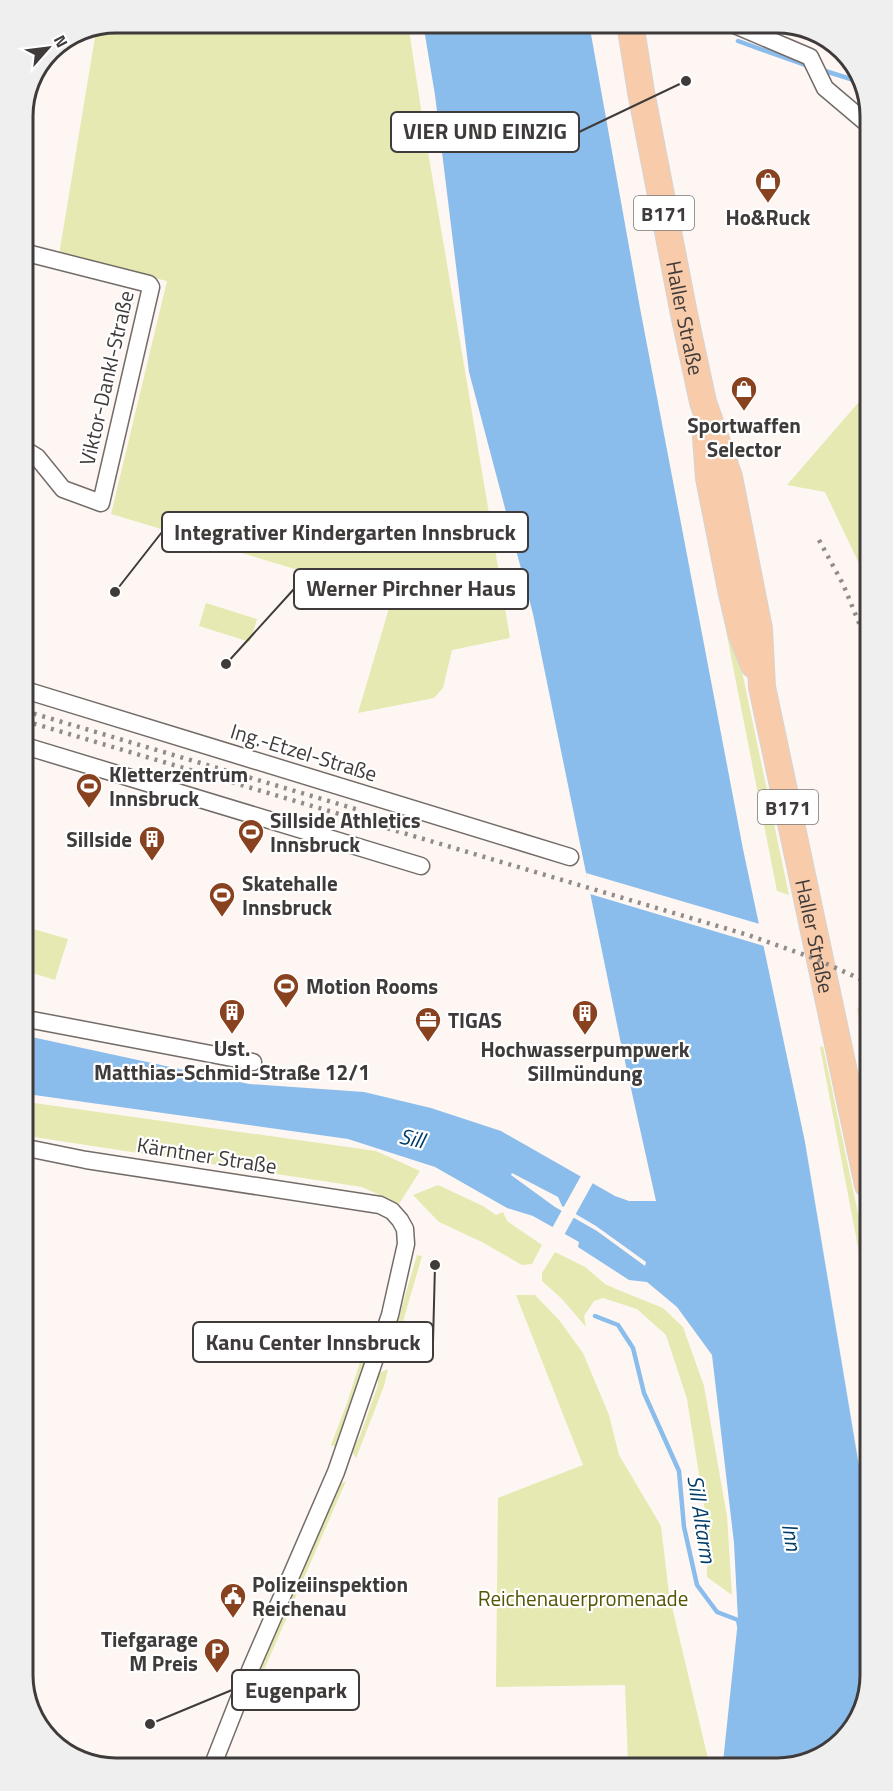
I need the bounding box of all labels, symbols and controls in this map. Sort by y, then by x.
north arrow [18,18,78,78]
text: N [48,30,74,51]
callout: VIER UND EINZIG [391,112,579,152]
text: VIER UND EINZIG [403,114,567,148]
shop icon: Ho&Ruck [753,166,783,204]
road number: B171 [634,196,694,230]
place label: Ho&Ruck [726,201,811,233]
street label: Haller Straße [658,258,713,378]
street label: Viktor-Dankl-Straße [70,287,142,469]
shop icon: Sportwaffen Selector [729,374,759,412]
place label: Sportwaffen Selector [687,409,801,465]
callout: Integrativer Kindergarten Innsbruck [162,512,528,552]
text: Integrativer Kindergarten Innsbruck [174,515,517,549]
callout: Werner Pirchner Haus [294,569,528,609]
text: Werner Pirchner Haus [306,571,516,605]
street label: Ing.-Etzel-Straße [227,715,381,789]
place label: Kletterzentrum Innsbruck [109,758,248,814]
sports icon: Kletterzentrum Innsbruck [74,771,104,809]
road number: B171 [758,790,818,824]
place label: Sillside Athletics Innsbruck [270,804,421,860]
sports icon: Sillside Athletics Innsbruck [236,817,266,855]
place label: Sillside [66,823,132,855]
building icon: Sillside [137,824,167,862]
place label: Skatehalle Innsbruck [242,867,338,923]
street label: Haller Straße [787,876,843,996]
sports icon: Skatehalle Innsbruck [207,880,237,918]
place label: Motion Rooms [306,970,438,1002]
sports icon: Motion Rooms [271,971,301,1009]
building icon: Ust. Matthias-Schmid-Straße 12/1 [217,997,247,1035]
building icon: Hochwasserpumpwerk Sillmündung [570,998,600,1036]
place label: TIGAS [448,1004,502,1036]
office icon: TIGAS [413,1005,443,1043]
place label: Ust. Matthias-Schmid-Straße 12/1 [94,1032,370,1088]
place label: Hochwasserpumpwerk Sillmündung [480,1033,690,1089]
water label: Sill [396,1119,430,1158]
street label: Kärntner Straße [135,1128,279,1182]
callout: Kanu Center Innsbruck [193,1322,433,1362]
text: Kanu Center Innsbruck [205,1325,421,1359]
water label: Sill Altarm [678,1473,726,1566]
water label: Inn [773,1521,811,1554]
place label: Polizeiinspektion Reichenau [252,1568,408,1624]
public building icon: Polizeiinspektion Reichenau [218,1581,248,1619]
park label: Reichenauerpromenade [478,1582,688,1614]
place label: Tiefgarage M Preis [101,1623,198,1679]
parking icon: Tiefgarage M Preis [202,1636,232,1674]
callout: Eugenpark [232,1670,359,1710]
text: Eugenpark [245,1673,348,1707]

